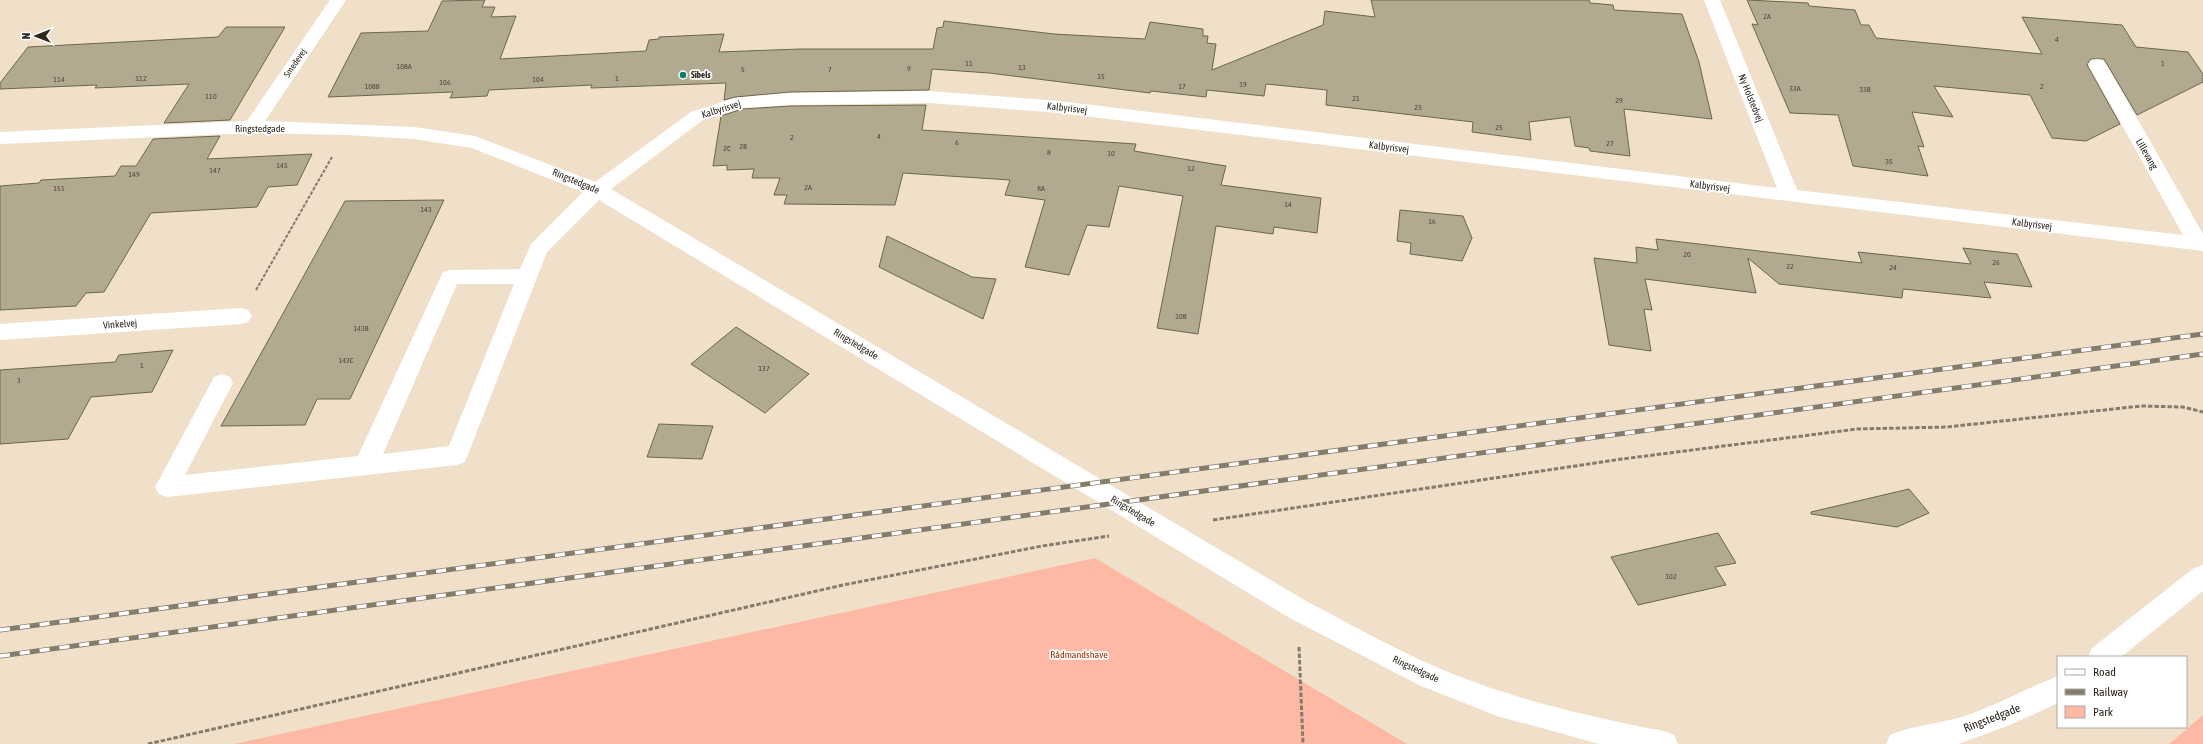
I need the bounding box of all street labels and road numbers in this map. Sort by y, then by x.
street label: Smedevej [282,47,308,79]
street label: Ny Holstedvej [1736,72,1766,124]
street label: Kalbyrisvej [700,98,742,120]
street label: Kalbyrisvej [1046,100,1088,116]
street label: Ringstedgade [235,123,285,134]
street label: Lillevang [2134,137,2161,172]
street label: Kalbyrisvej [1368,139,1410,155]
street label: Ringstedgade [551,166,602,196]
street label: Kalbyrisvej [1689,178,1731,194]
street label: Kalbyrisvej [2011,216,2053,232]
street label: Vinkelvej [103,317,137,331]
street label: Ringstedgade [832,326,881,362]
street label: Ringstedgade [1109,493,1158,529]
street label: Ringstedgade [1391,653,1441,685]
street label: Ringstedgade [1961,701,2023,735]

